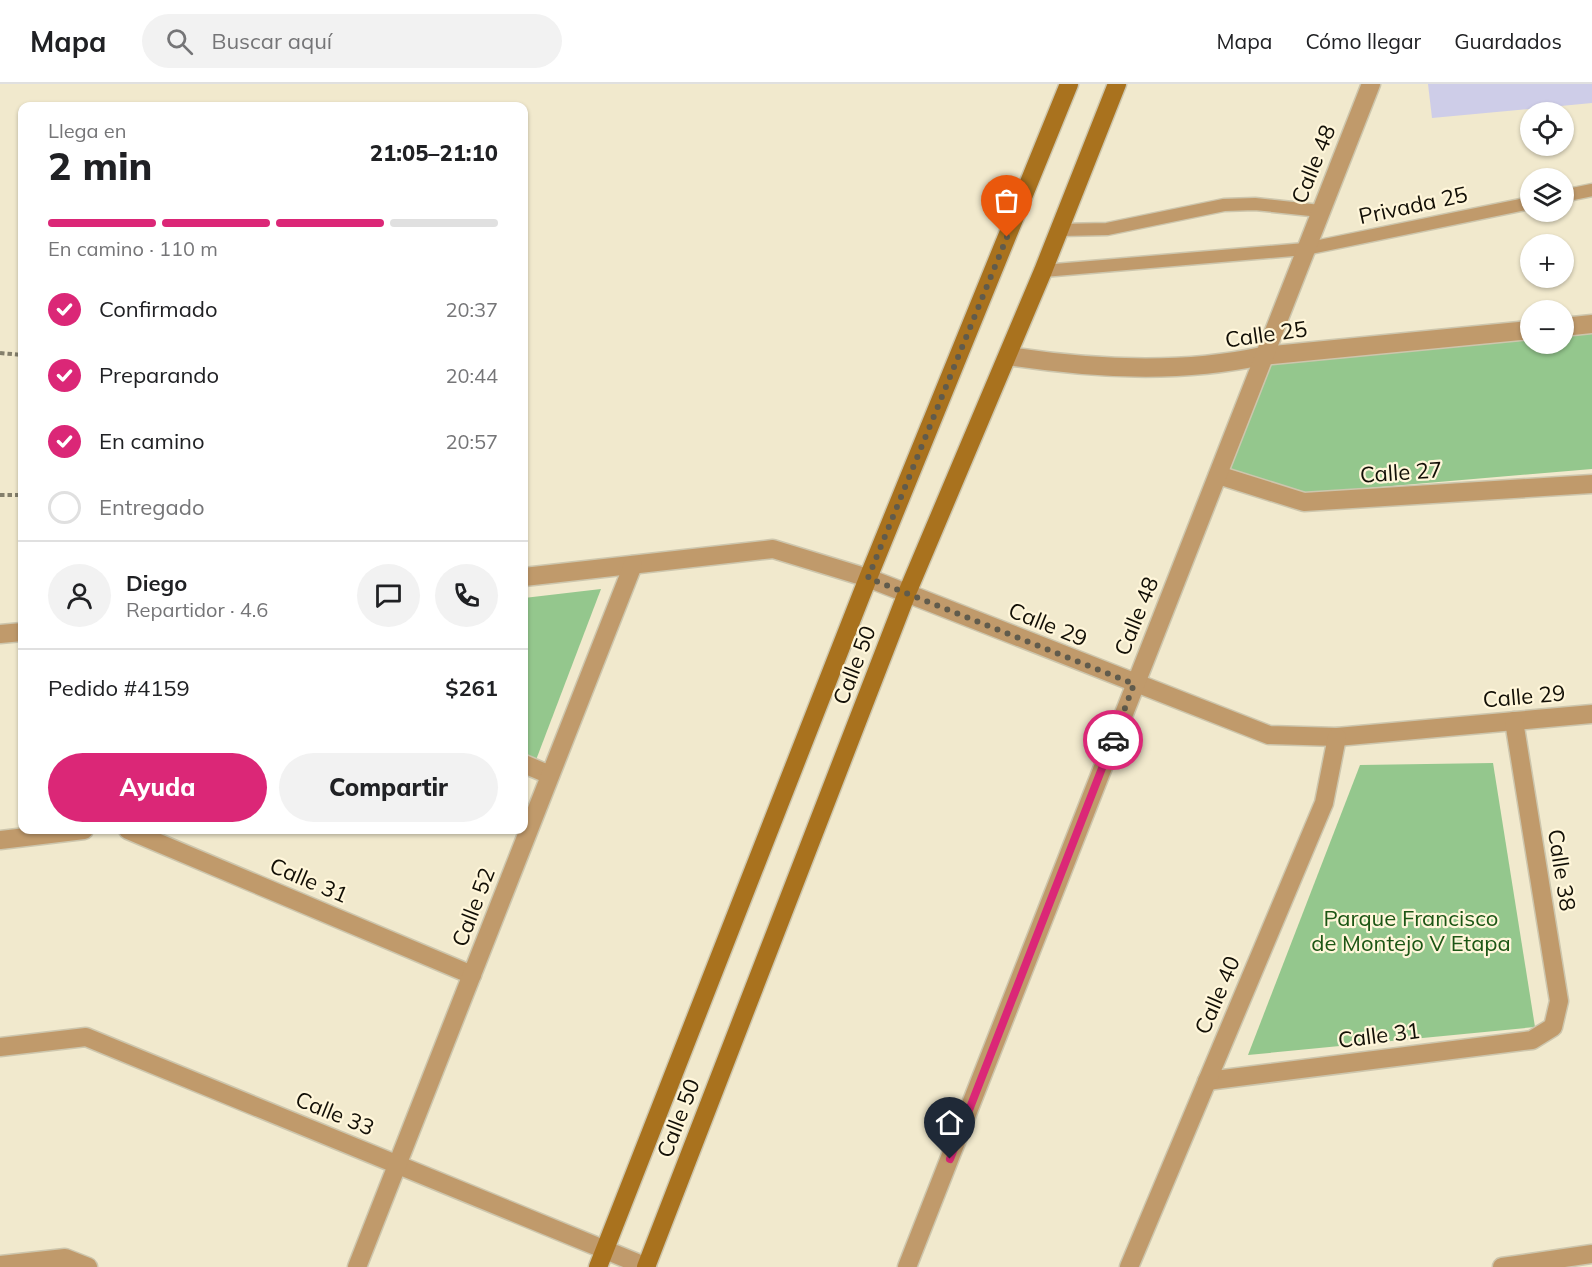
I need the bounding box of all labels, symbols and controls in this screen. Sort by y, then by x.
search box [142,14,562,68]
text: Mapa [30,24,106,59]
icon: search [163,25,196,58]
text: Buscar aquí [211,27,332,55]
text: Mapa [1217,28,1272,54]
text: Cómo llegar [1305,28,1421,54]
text: Guardados [1454,28,1562,54]
map controls [1520,102,1574,354]
button: locate [1520,102,1574,156]
text: Llega en [48,118,126,143]
street label: Calle 48 [1285,121,1341,207]
text: 21:05–21:10 [370,139,498,167]
text: 2 min [48,141,153,190]
button: layers [1520,168,1574,222]
pin [981,175,1032,237]
street label: Privada 25 [1356,180,1470,230]
icon: bag [990,184,1023,217]
button: + [1520,234,1574,288]
text: En camino · 110 m [48,236,218,261]
icon: check [48,293,81,326]
text: Confirmado [99,295,218,323]
text: 20:37 [445,297,498,322]
button: − [1520,300,1574,354]
street label: Calle 25 [1223,314,1309,354]
icon: check [48,359,81,392]
text: Preparando [99,361,219,389]
text: 20:44 [445,363,498,388]
icon: check [48,425,81,458]
text: En camino [99,427,205,455]
text: 20:57 [445,429,498,454]
street label: Calle 27 [1359,455,1443,489]
text: Entregado [99,493,205,521]
button: person [48,564,111,627]
button: chat [357,564,420,627]
button: phone [435,564,498,627]
text: Diego [126,569,187,597]
street label: Calle 48 [1108,573,1164,659]
street label: Calle 29 [1005,596,1091,652]
text: Repartidor · 4.6 [126,597,268,622]
street label: Calle 50 [826,621,882,709]
text: Pedido #4159 [48,674,190,702]
text: $261 [445,674,498,702]
street label: Calle 29 [1482,678,1566,714]
courier [1083,710,1143,770]
icon: car [1097,724,1130,757]
button: Ayuda [48,753,267,822]
button: Compartir [279,753,498,822]
street label: Calle 38 [1542,827,1582,913]
street label: Calle 31 [266,851,352,909]
street label: Calle 52 [445,863,501,951]
park label: Parque Francisco de Montejo V Etapa [1311,904,1511,957]
street label: Calle 40 [1188,952,1246,1038]
street label: Calle 31 [1336,1016,1422,1054]
street label: Calle 50 [650,1074,706,1162]
street label: Calle 33 [292,1085,378,1141]
pin [924,1097,975,1159]
icon: home [933,1106,966,1139]

